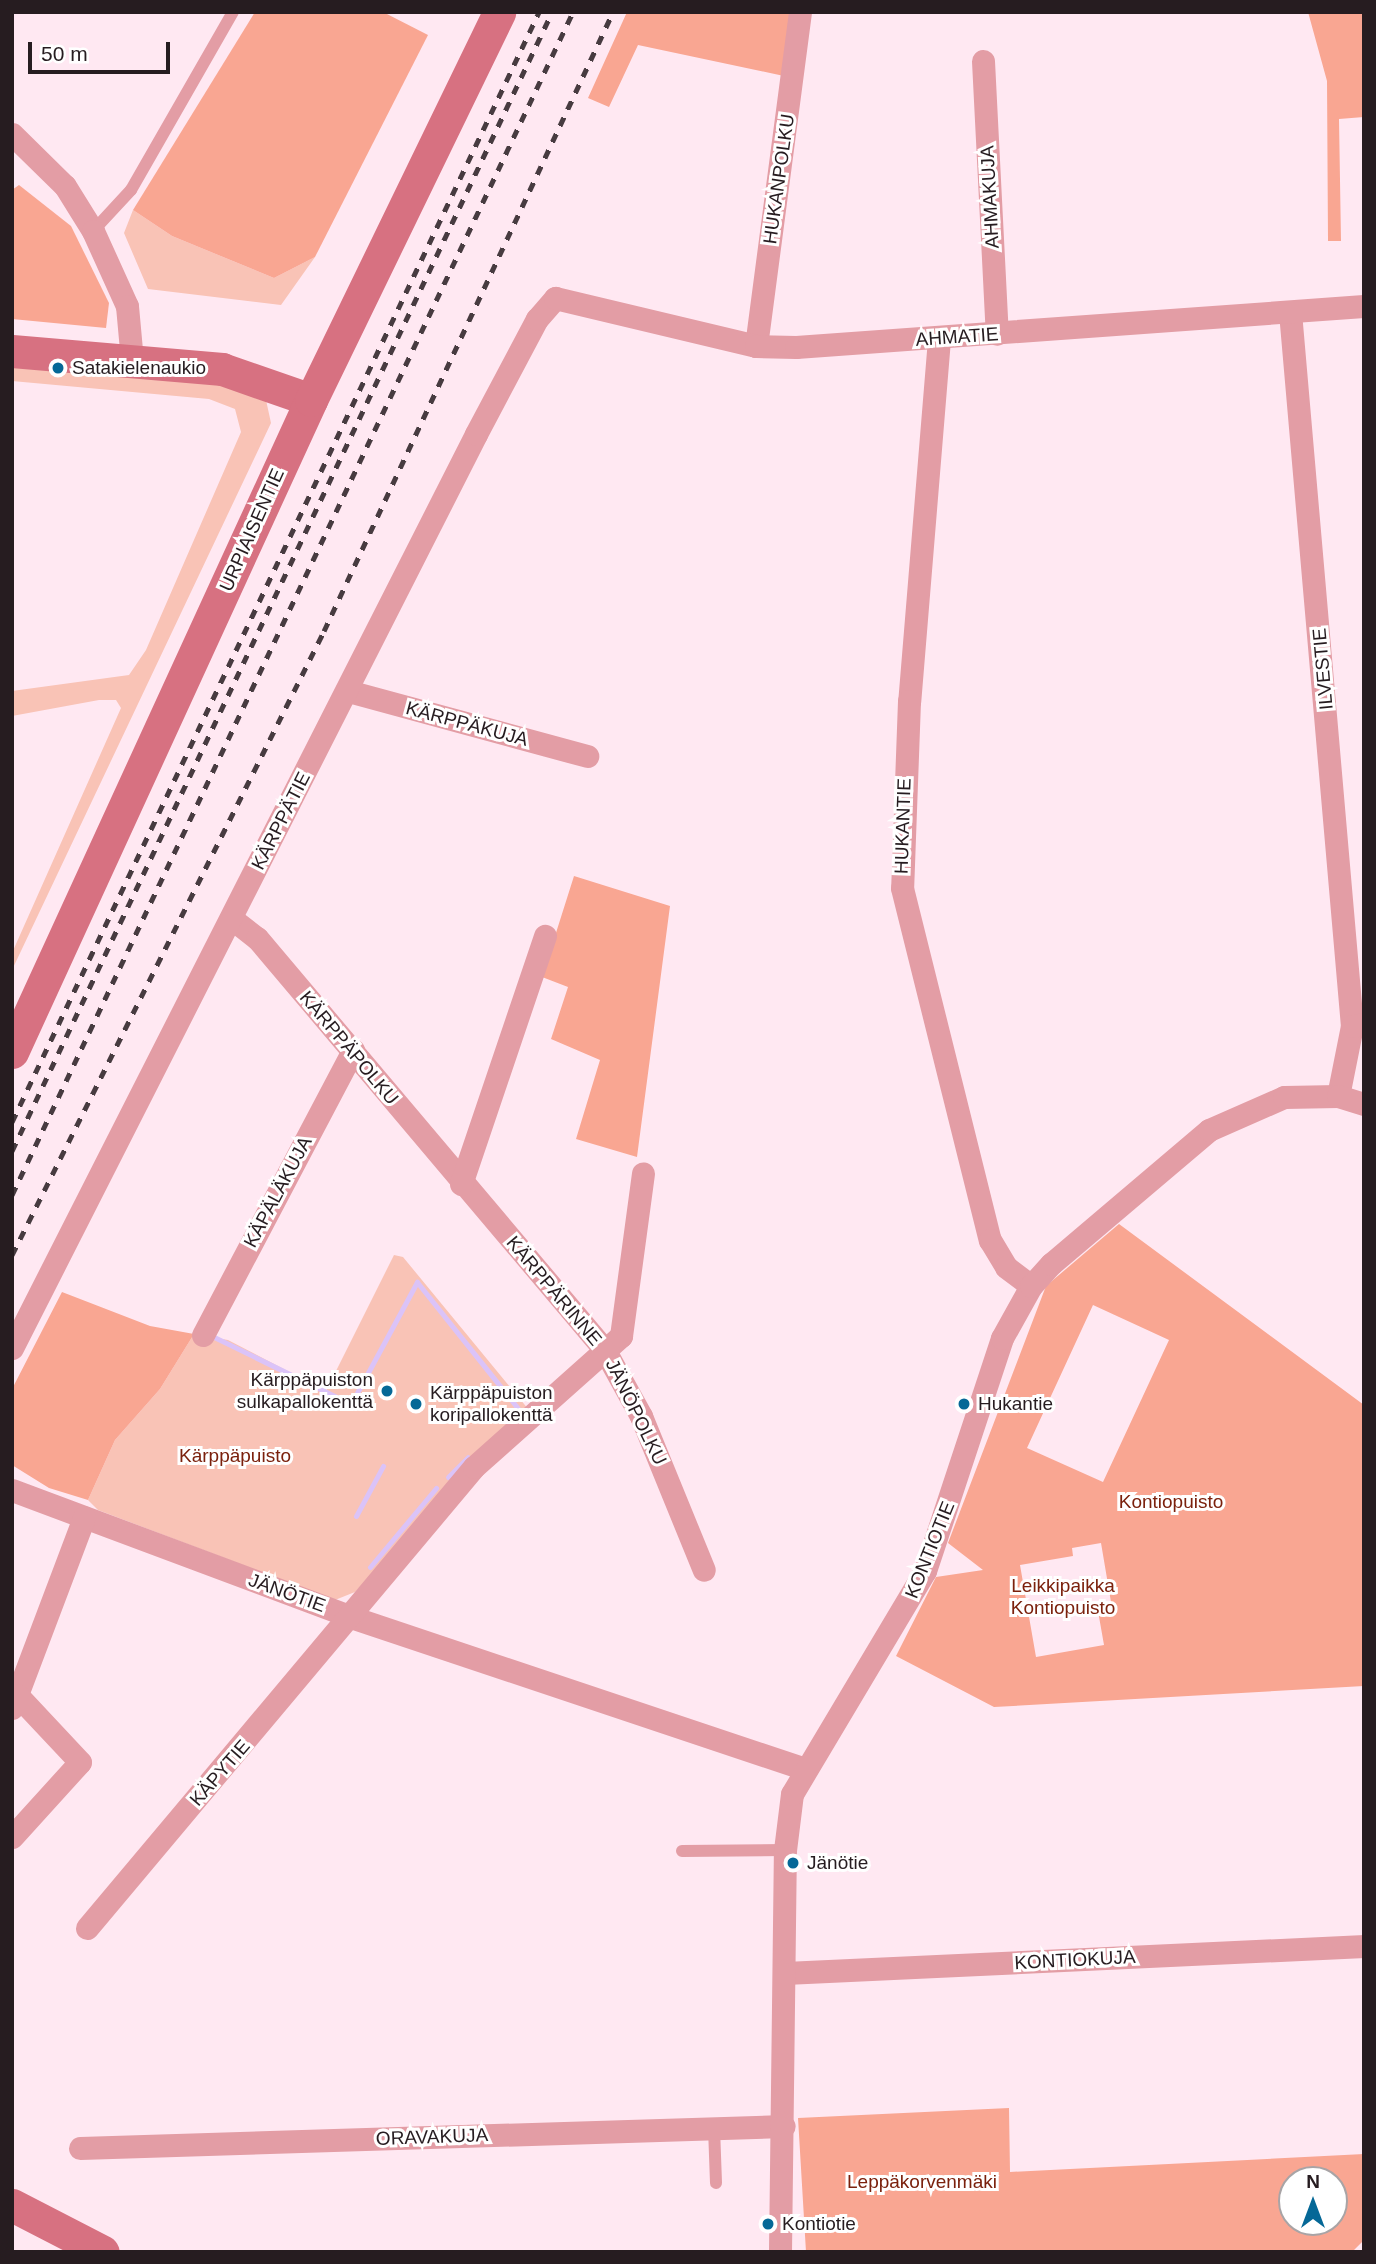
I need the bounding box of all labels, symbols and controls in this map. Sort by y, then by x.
scale bar [32,28,173,72]
text: 50 m [41,42,88,65]
street label: HUKANPOLKU [759,113,799,245]
street label: AHMAKUJA [976,145,1004,249]
street label: AHMATIE [915,323,999,351]
place label: Satakielenaukio [72,357,206,379]
marker: Satakielenaukio [50,360,66,376]
street label: URPIAISENTIE [215,465,289,595]
street label: ILVESTIE [1308,627,1338,711]
street label: KÄRPPÄKUJA [403,697,531,751]
street label: KÄRPPÄTIE [247,768,315,874]
street label: HUKANTIE [890,778,916,874]
street label: KÄRPPÄPOLKU [295,986,403,1110]
street label: KÄPÄLÄKUJA [239,1133,317,1251]
street label: KÄRPPÄRINNE [501,1232,607,1350]
street label: JÄNÖPOLKU [601,1355,671,1469]
place label: Kärppäpuiston sulkapallokenttä [237,1369,373,1413]
place label: Kärppäpuiston koripallokenttä [430,1382,553,1426]
marker: Kärppäpuiston sulkapallokenttä [379,1383,395,1399]
place label: Hukantie [978,1393,1053,1415]
marker: Kärppäpuiston koripallokenttä [408,1396,424,1412]
marker: Hukantie [956,1396,972,1412]
park label: Kärppäpuisto [179,1445,291,1467]
park label: Kontiopuisto [1119,1491,1223,1513]
street label: KONTIOTIE [900,1498,960,1602]
street label: JÄNÖTIE [245,1569,329,1617]
park label: Leikkipaikka Kontiopuisto [1011,1575,1115,1619]
street label: KÄPYTIE [185,1735,255,1811]
place label: Jänötie [807,1852,868,1874]
marker: Jänötie [785,1855,801,1871]
street label: KONTIOKUJA [1014,1945,1136,1975]
street label: ORAVAKUJA [376,2124,488,2150]
north arrow [1278,2166,1348,2236]
park label: Leppäkorvenmäki [847,2171,997,2193]
text: N [1306,2171,1320,2192]
place label: Kontiotie [782,2213,856,2235]
marker: Kontiotie [760,2216,776,2232]

